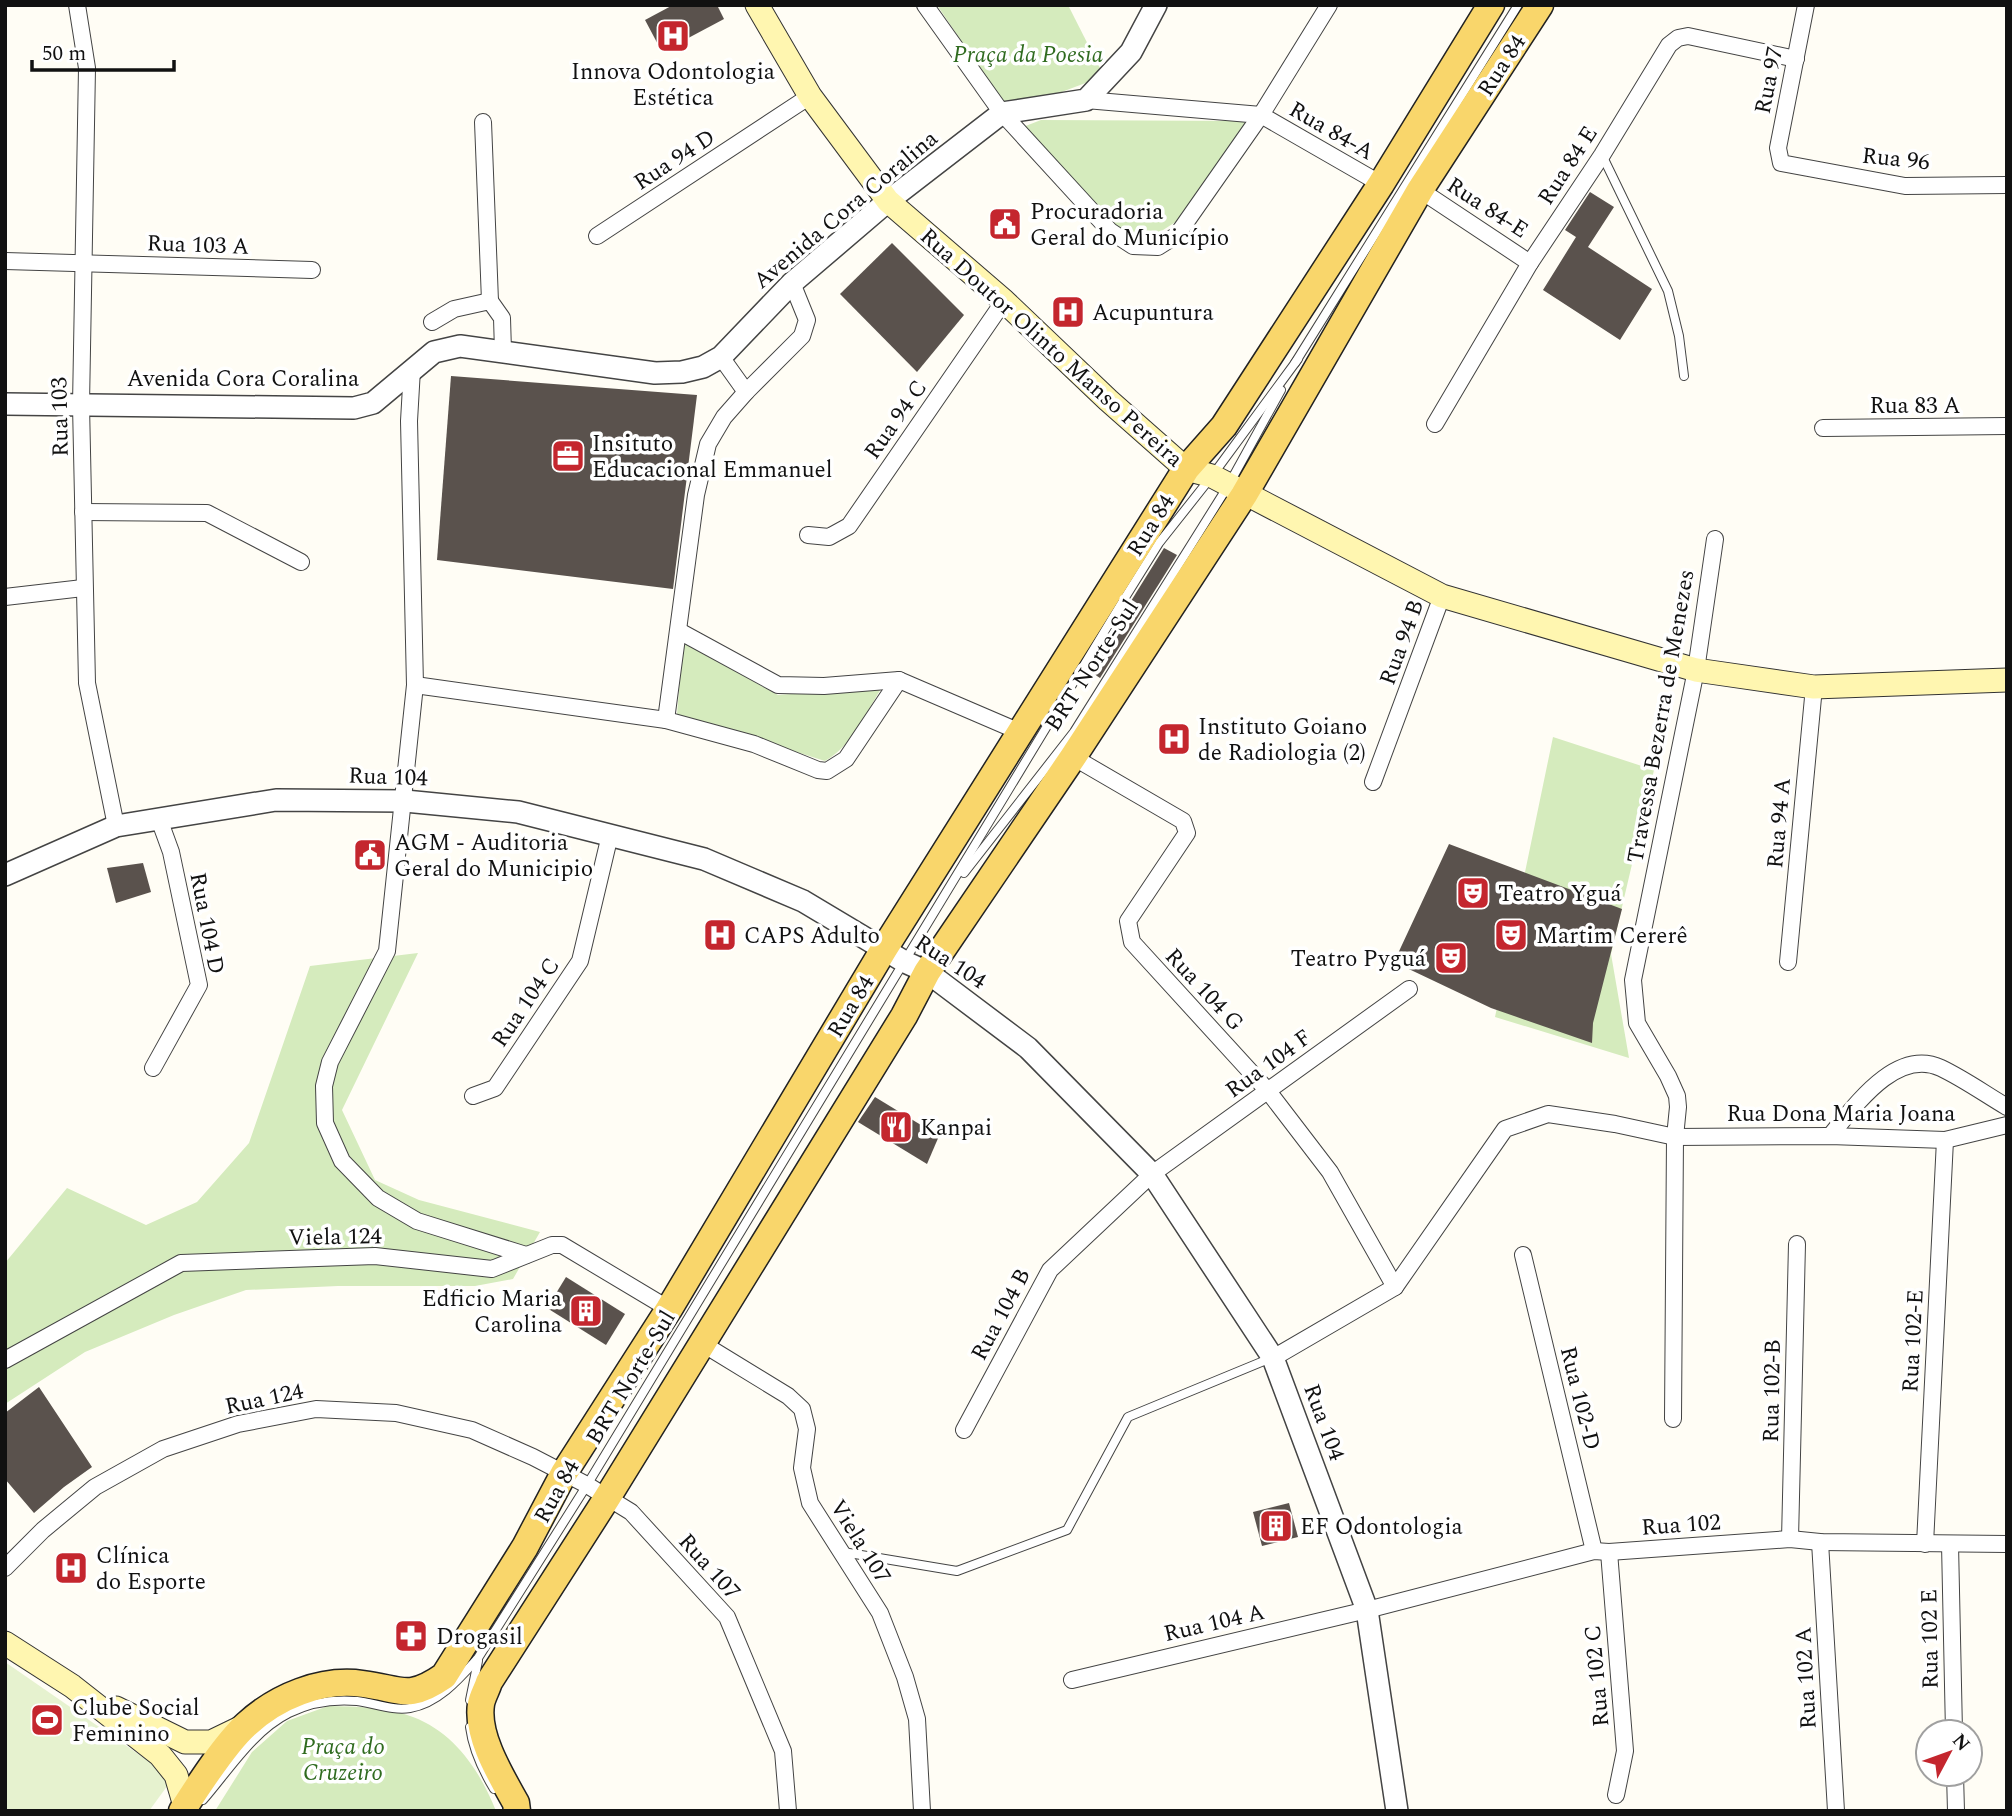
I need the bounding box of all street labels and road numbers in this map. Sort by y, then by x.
street label: Rua 84 [1469,27,1536,104]
street label: Rua 97 [1746,44,1793,117]
street label: Rua 84-A [1282,93,1380,170]
street label: Rua 84 E [1529,119,1607,213]
street label: Rua 94 D [627,121,723,200]
street label: Avenida Cora Coralina [746,122,946,298]
street label: Rua 96 [1860,139,1932,180]
street label: Rua 84-E [1439,169,1535,248]
street label: Rua Doutor Olinto Manso Pereira [911,220,1191,476]
street label: Rua 103 A [146,226,250,265]
street label: Avenida Cora Coralina [127,362,359,397]
street label: Rua 94 C [856,373,937,467]
street label: Rua 103 [42,377,79,457]
street label: Rua 83 A [1869,389,1961,424]
street label: Rua 84 [1118,487,1184,564]
street label: Travessa Bezerra de Menezes [1618,567,1705,866]
street label: BRT Norte-Sul [1036,593,1148,739]
street label: Rua 94 B [1371,595,1434,690]
street label: Rua 104 [348,759,429,796]
street label: Rua 94 A [1758,776,1801,870]
street label: Rua 104 D [180,869,234,977]
street label: Rua 104 [907,926,994,999]
street label: Rua 104 G [1156,940,1252,1040]
street label: Rua 104 C [483,951,569,1055]
street label: Rua 84 [819,968,884,1045]
street label: Rua 104 F [1218,1021,1319,1108]
street label: Rua Dona Maria Joana [1726,1097,1956,1132]
street label: Viela 124 [288,1219,383,1256]
street label: Rua 104 B [962,1262,1040,1367]
street label: Rua 102-E [1893,1289,1934,1394]
street label: BRT Norte-Sul [577,1304,685,1452]
street label: Rua 102-B [1754,1339,1791,1443]
street label: Rua 102-D [1550,1343,1609,1454]
street label: Rua 124 [222,1374,307,1425]
street label: Rua 104 [1294,1379,1354,1466]
street label: Rua 84 [525,1453,589,1530]
street label: Viela 107 [820,1493,899,1591]
street label: Rua 102 [1640,1505,1722,1546]
street label: Rua 107 [669,1526,749,1608]
street label: Rua 102 E [1912,1588,1949,1689]
street label: Rua 104 A [1160,1595,1268,1652]
street label: Rua 102 C [1576,1624,1619,1728]
street label: Rua 102 A [1786,1626,1827,1730]

